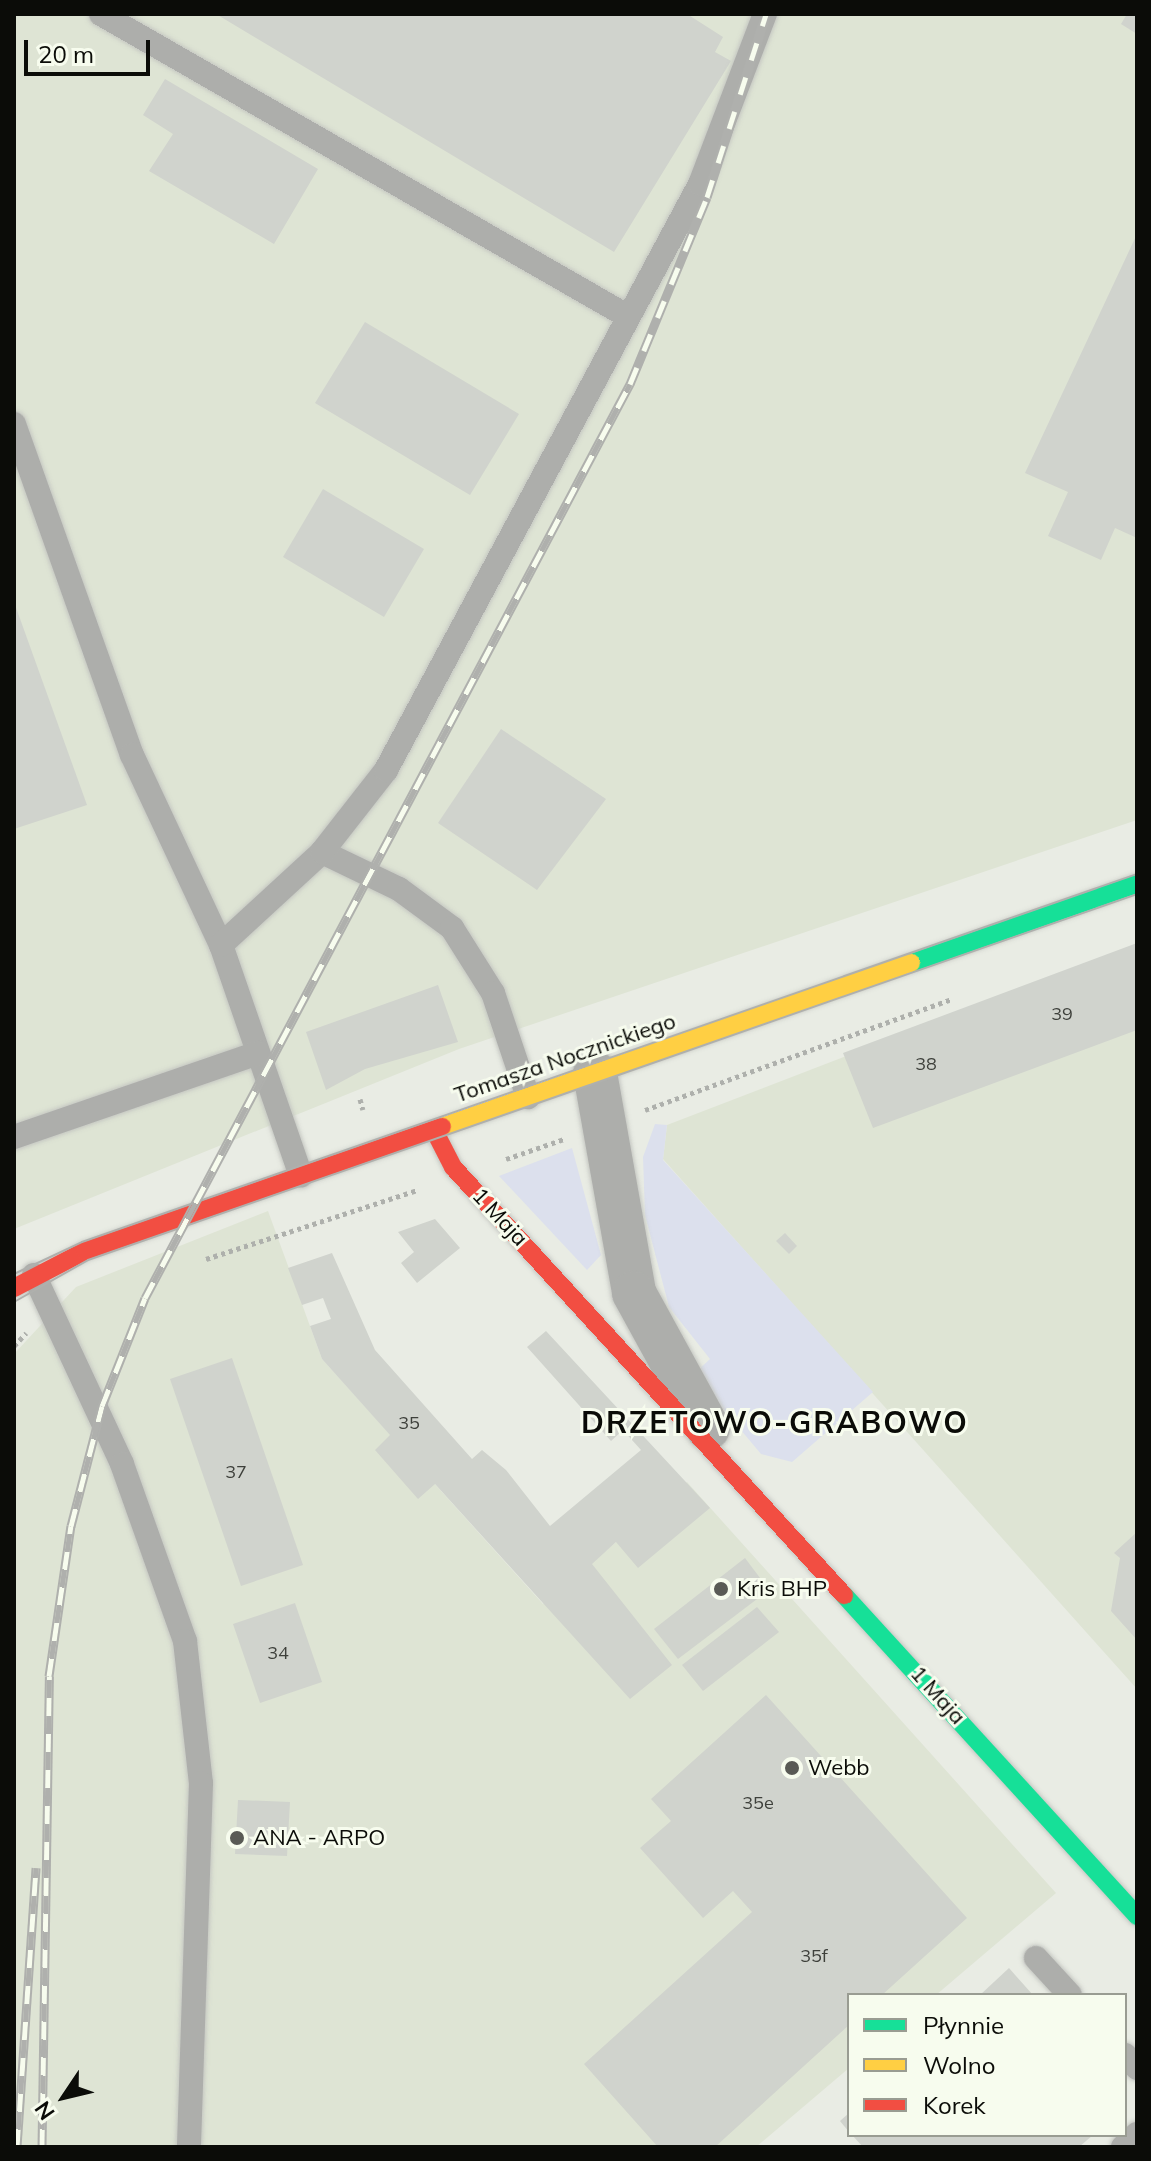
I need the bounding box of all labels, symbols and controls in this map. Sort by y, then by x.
scale bar [28,24,154,74]
text: 20 m [38,39,94,69]
house number: 39 [1051,1003,1073,1025]
street label: Tomasza Nocznickiego [451,1008,679,1108]
house number: 38 [915,1053,937,1075]
street label: 1 Maja [467,1183,533,1251]
district label: DRZETOWO-GRABOWO [581,1404,969,1440]
house number: 35 [398,1412,420,1434]
house number: 37 [225,1461,247,1483]
place label: Kris BHP [737,1576,827,1602]
marker: Kris BHP [712,1580,730,1598]
house number: 34 [267,1642,289,1664]
street label: 1 Maja [905,1660,971,1730]
place label: Webb [808,1755,870,1781]
marker: Webb [783,1759,801,1777]
house number: 35e [742,1792,774,1814]
place label: ANA - ARPO [253,1825,385,1851]
marker: ANA - ARPO [228,1829,246,1847]
house number: 35f [800,1945,828,1967]
legend [847,1993,1127,2137]
text: Płynnie [923,2010,1004,2040]
text: Wolno [923,2050,995,2080]
north arrow [24,2057,104,2137]
text: Korek [923,2090,986,2120]
text: N [28,2096,61,2126]

